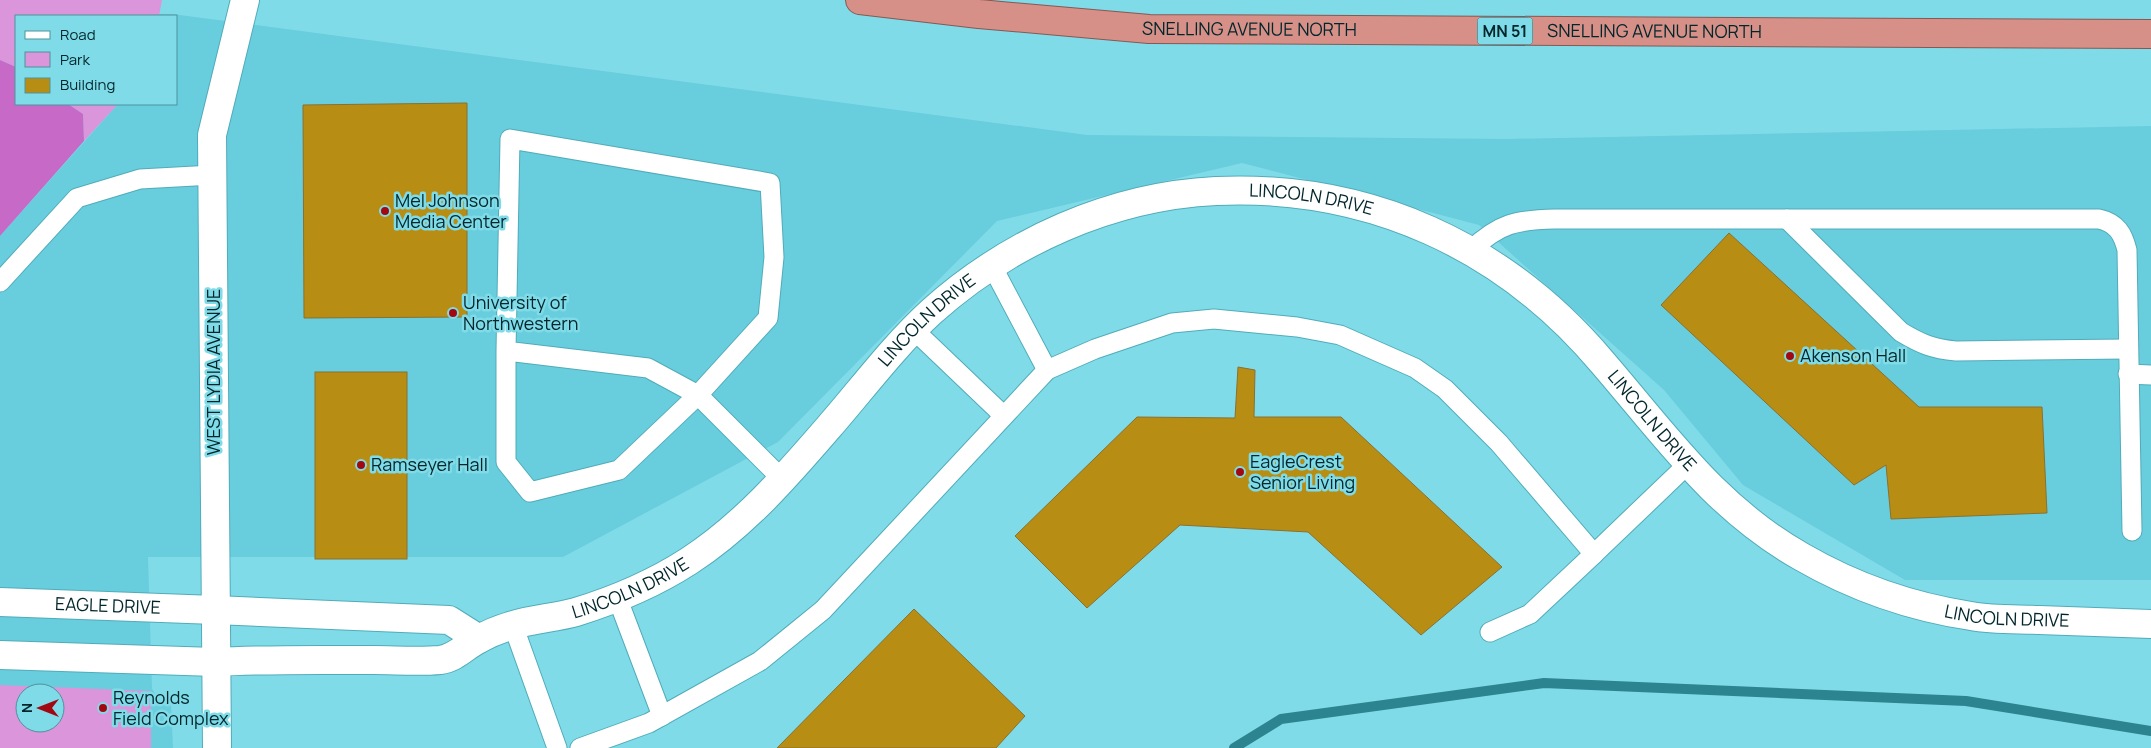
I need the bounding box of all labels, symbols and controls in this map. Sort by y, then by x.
legend [15,15,178,105]
street label: SNELLING AVENUE NORTH [1141,15,1357,41]
road number: MN 51 [1478,18,1532,44]
street label: SNELLING AVENUE NORTH [1547,18,1762,43]
text: Road [60,24,96,45]
text: Park [60,49,90,70]
text: Building [60,74,115,95]
street label: LINCOLN DRIVE [1249,178,1376,220]
place label: Mel Johnson Media Center [395,188,507,233]
marker: Mel Johnson Media Center [379,205,391,217]
street label: LINCOLN DRIVE [872,268,980,371]
street label: WEST LYDIA AVENUE [201,289,225,455]
place label: University of Northwestern [463,290,578,335]
marker: University of Northwestern [447,307,459,319]
place label: Akenson Hall [1800,343,1906,367]
marker: Akenson Hall [1784,350,1796,362]
street label: LINCOLN DRIVE [1603,364,1702,476]
place label: EagleCrest Senior Living [1250,449,1355,494]
place label: Ramseyer Hall [371,452,488,476]
marker: Ramseyer Hall [355,459,367,471]
marker: EagleCrest Senior Living [1234,466,1246,478]
street label: LINCOLN DRIVE [569,551,693,624]
street label: EAGLE DRIVE [55,591,161,619]
street label: LINCOLN DRIVE [1942,598,2070,632]
north arrow [15,683,65,733]
place label: Reynolds Field Complex [113,685,229,730]
marker: Reynolds Field Complex [97,702,109,714]
text: N [17,703,36,713]

